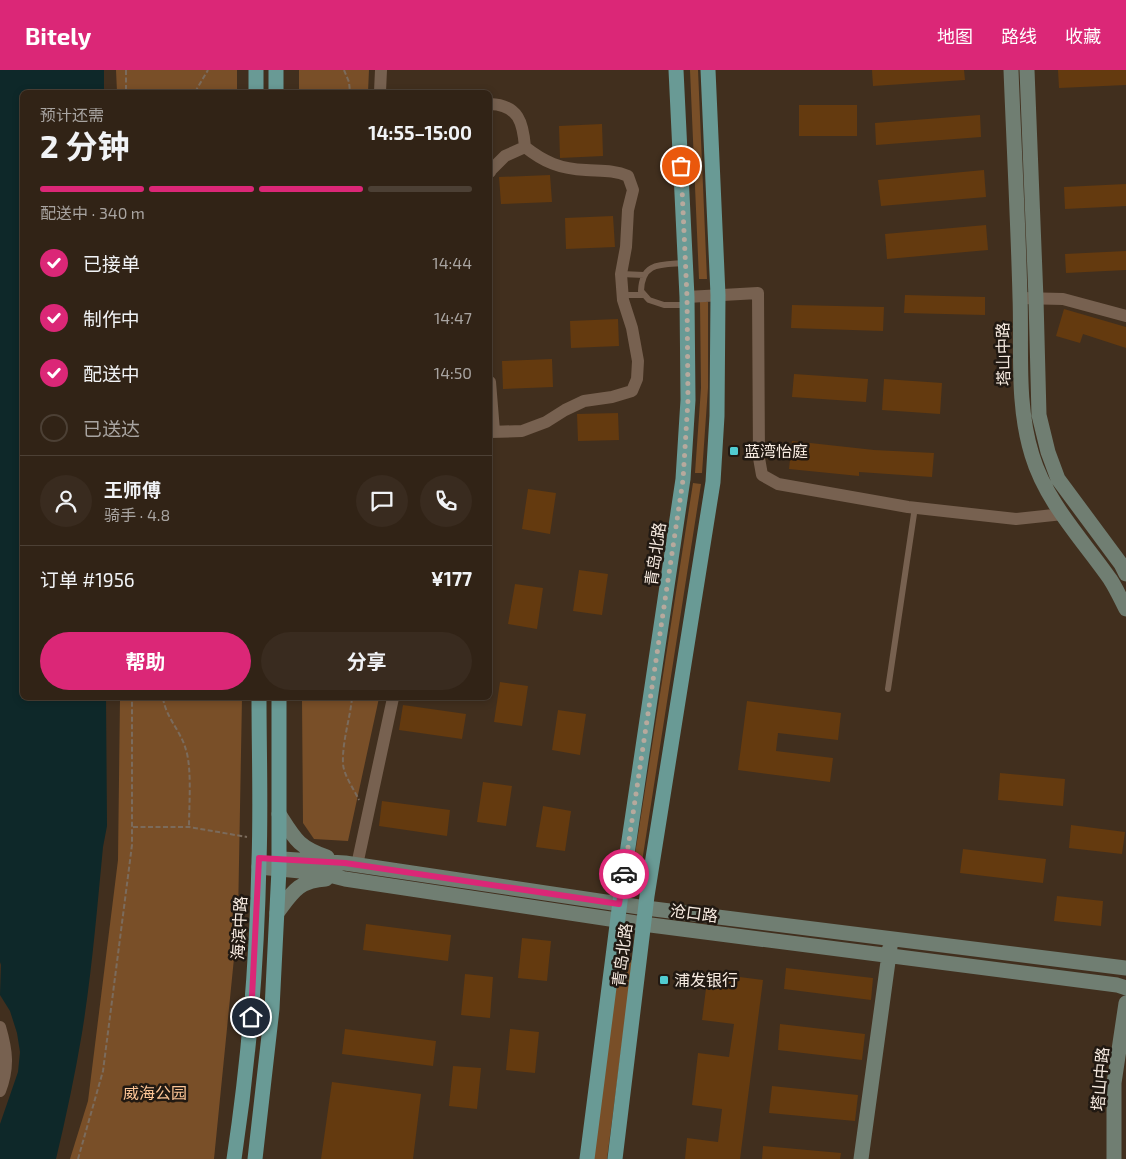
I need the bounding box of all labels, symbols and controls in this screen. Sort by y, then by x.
text: Bitely [25,21,91,50]
text: 地图 [937,25,973,47]
text: 路线 [1001,25,1037,47]
text: 收藏 [1065,25,1101,47]
text: 预计还需 [40,105,104,124]
text: 14:55–15:00 [368,121,472,144]
text: 2 分钟 [40,126,130,164]
pin [660,145,702,187]
icon: bag [667,152,695,180]
text: 配送中 · 340 m [40,203,145,222]
icon: check [40,249,68,277]
text: 已接单 [83,252,140,275]
text: 14:44 [432,253,472,272]
icon: check [40,304,68,332]
text: 制作中 [83,307,140,330]
text: 14:47 [434,308,472,327]
street label: 塔山中路 [992,322,1013,386]
icon: check [40,359,68,387]
text: 配送中 [83,362,140,385]
text: 14:50 [434,363,472,382]
text: 已送达 [83,417,140,440]
place label: 蓝湾怡庭 [744,441,808,460]
marker: 蓝湾怡庭 [728,445,740,457]
button: person [40,475,92,527]
button: chat [356,475,408,527]
button: phone [420,475,472,527]
text: 王师傅 [104,478,161,501]
text: 骑手 · 4.8 [104,505,170,524]
street label: 青岛北路 [641,521,668,587]
text: ¥177 [431,567,472,590]
text: 订单 #1956 [40,568,135,591]
button: 帮助 [40,632,251,690]
button: 分享 [261,632,472,690]
courier [599,849,649,899]
icon: car [610,860,638,888]
street label: 海滨中路 [227,896,250,960]
street label: 沧口路 [669,900,719,925]
street label: 青岛北路 [608,922,635,988]
place label: 浦发银行 [674,970,738,989]
marker: 浦发银行 [658,974,670,986]
pin [230,996,272,1038]
icon: home [237,1003,265,1031]
street label: 塔山中路 [1087,1046,1112,1112]
park label: 威海公园 [123,1083,187,1102]

